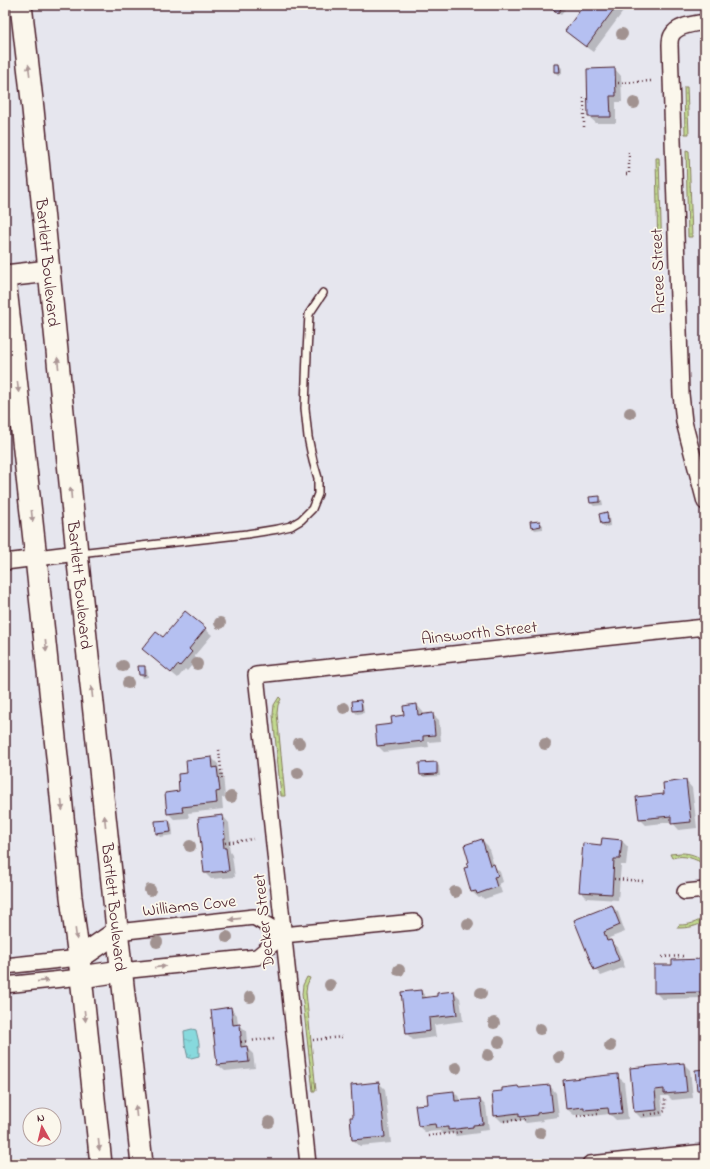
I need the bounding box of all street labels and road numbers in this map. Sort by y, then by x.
street label: Bartlett Boulevard [28,196,66,328]
street label: Acree Street [645,227,672,314]
street label: Bartlett Boulevard [60,519,98,651]
street label: Ainsworth Street [420,615,539,652]
street label: Bartlett Boulevard [94,841,132,973]
street label: Decker Street [247,872,282,970]
street label: Williams Cove [141,889,238,924]

